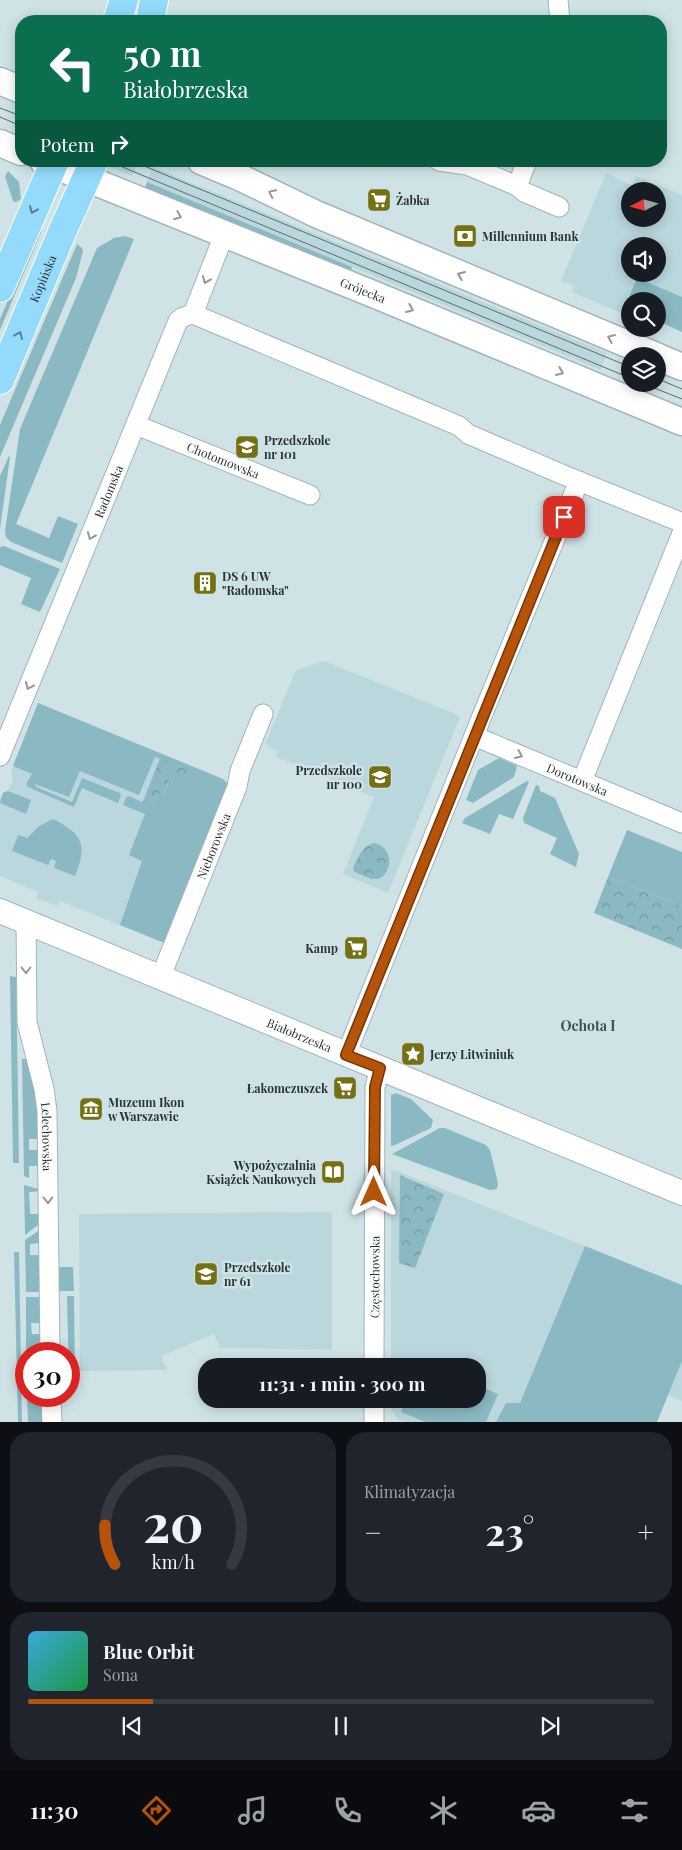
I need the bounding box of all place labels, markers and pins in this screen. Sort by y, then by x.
supermarket icon: Żabka [366,187,392,213]
place label: Żabka [396,192,430,208]
bank icon: Millennium Bank [452,223,478,249]
place label: Millennium Bank [482,228,579,244]
place label: Przedszkole nr 101 [264,432,331,462]
school or university icon: Przedszkole nr 101 [234,434,260,460]
pin [543,496,585,538]
place label: DS 6 UW "Radomska" [222,568,289,598]
building icon: DS 6 UW "Radomska" [192,570,218,596]
place label: Przedszkole nr 100 [295,762,362,792]
school or university icon: Przedszkole nr 100 [367,764,393,790]
supermarket icon: Kamp [343,935,369,961]
place label: Kamp [305,940,338,956]
place icon: Jerzy Litwiniuk [400,1041,426,1067]
place label: Jerzy Litwiniuk [429,1046,515,1062]
supermarket icon: Łakomczuszek [332,1075,358,1101]
place label: Łakomczuszek [247,1080,329,1096]
place label: Muzeum Ikon w Warszawie [107,1094,185,1124]
museum icon: Muzeum Ikon w Warszawie [78,1096,104,1122]
place label: Wypożyczalnia Książek Naukowych [206,1157,317,1187]
library icon: Wypożyczalnia Książek Naukowych [320,1159,346,1185]
place label: Przedszkole nr 61 [224,1259,291,1289]
school or university icon: Przedszkole nr 61 [193,1261,219,1287]

